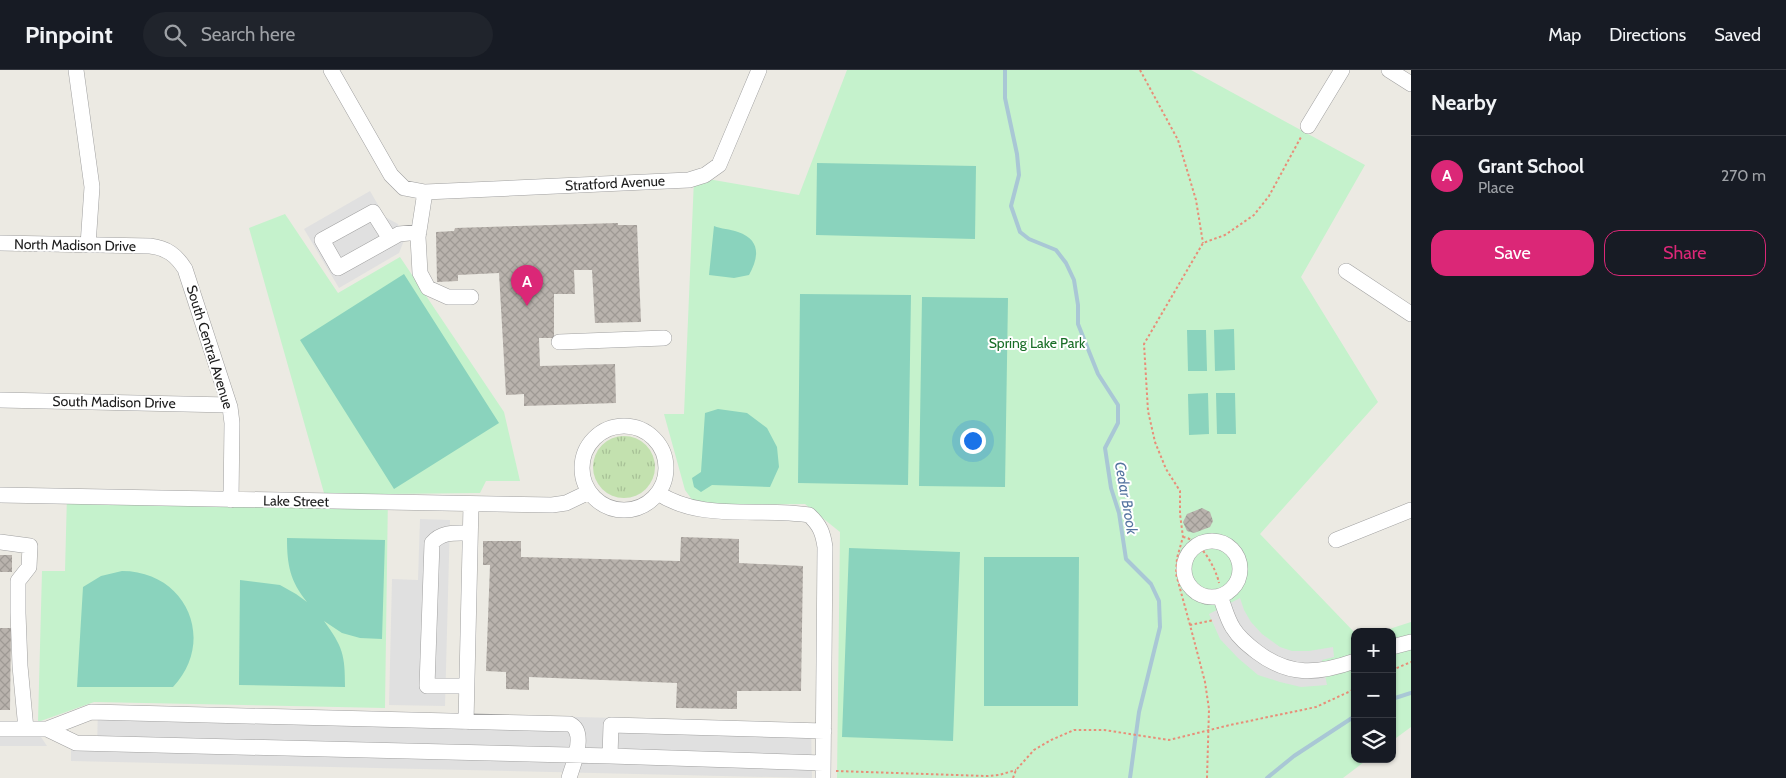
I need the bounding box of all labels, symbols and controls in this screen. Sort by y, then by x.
search box [143,12,493,57]
text: Pinpoint [25,20,113,49]
icon: search [161,21,189,49]
text: Search here [201,23,295,46]
text: Map [1548,24,1581,46]
text: Directions [1609,24,1686,46]
text: Saved [1714,24,1761,46]
text: Nearby [1431,90,1497,115]
text: Grant School [1478,155,1584,178]
text: A [1442,166,1452,185]
text: 270 m [1721,166,1766,185]
street label: Stratford Avenue [565,171,665,195]
text: Place [1478,178,1514,197]
button: Save [1431,230,1594,276]
button: Share [1604,230,1766,276]
street label: North Madison Drive [14,235,136,255]
pin: A [511,265,543,306]
street label: South Central Avenue [183,283,237,411]
park label: Spring Lake Park [989,334,1086,352]
street label: South Madison Drive [52,392,176,412]
your location [960,428,986,454]
water label: Cedar Brook [1111,460,1141,536]
street label: Lake Street [263,491,329,511]
map controls [1351,628,1396,763]
button: + [1351,628,1396,673]
button: − [1351,673,1396,718]
button: layers [1351,718,1396,763]

